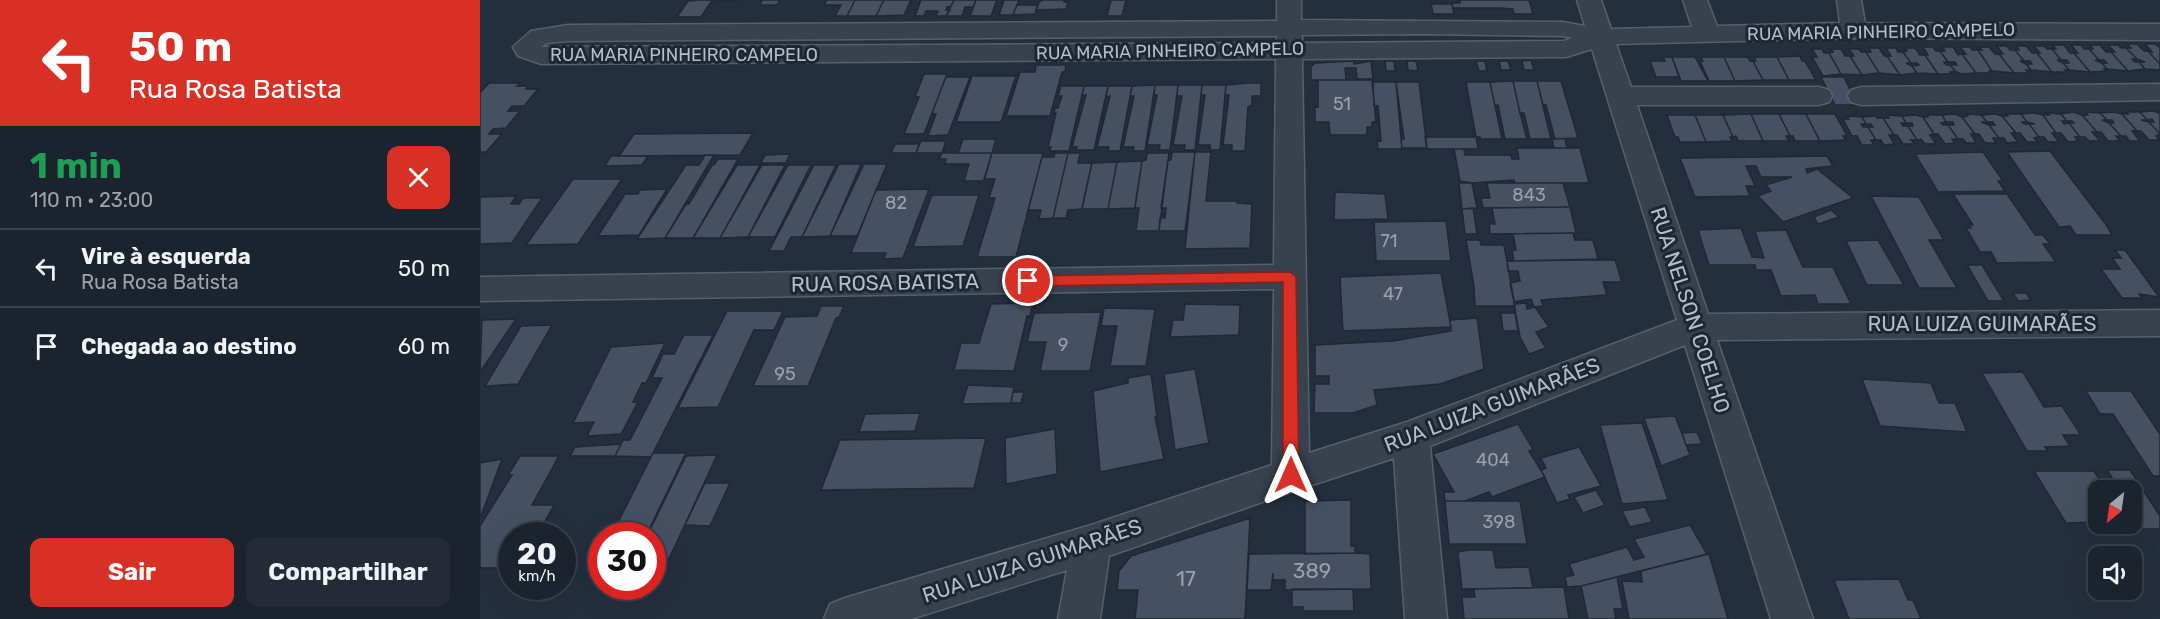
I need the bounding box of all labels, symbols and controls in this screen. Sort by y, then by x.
street label: RUA MARIA PINHEIRO CAMPELO [1747,19,2015,45]
text: 50 m [129,22,232,72]
icon: left [30,24,108,102]
street label: RUA MARIA PINHEIRO CAMPELO [1036,38,1304,64]
street label: RUA MARIA PINHEIRO CAMPELO [550,44,818,66]
text: Rua Rosa Batista [129,73,342,105]
house number: 51 [1333,93,1351,115]
text: 1 min [30,144,122,187]
button: close [387,146,450,209]
house number: 843 [1512,184,1546,206]
text: 110 m · 23:00 [30,188,153,212]
house number: 82 [885,192,907,214]
street label: RUA NELSON COELHO [1645,204,1736,416]
house number: 71 [1381,230,1397,252]
text: Vire à esquerda [81,243,251,270]
icon: left [30,252,63,285]
text: 50 m [398,255,450,282]
pin [1002,255,1053,306]
icon: arrive [1011,264,1044,297]
street label: RUA ROSA BATISTA [791,268,979,297]
text: Rua Rosa Batista [81,270,239,294]
house number: 47 [1383,283,1403,305]
street label: RUA LUIZA GUIMARÃES [1867,311,2097,336]
icon: arrive [30,330,63,363]
text: Chegada ao destino [81,333,297,360]
text: 60 m [398,333,450,360]
house number: 9 [1058,334,1068,356]
street label: RUA LUIZA GUIMARÃES [1380,352,1603,457]
house number: 95 [774,363,796,385]
position arrow [1259,443,1323,507]
house number: 404 [1476,449,1510,471]
north arrow [2088,480,2142,534]
map controls [2088,480,2142,600]
house number: 398 [1483,511,1515,533]
street label: RUA LUIZA GUIMARÃES [919,513,1145,608]
speed limit sign: 30 [588,522,666,600]
text: 20 [517,536,557,572]
button: Sair [30,538,234,607]
button: Compartilhar [246,538,450,607]
button: sound [2088,546,2142,600]
house number: 389 [1293,558,1331,583]
house number: 17 [1176,566,1196,591]
text: km/h [518,567,556,585]

